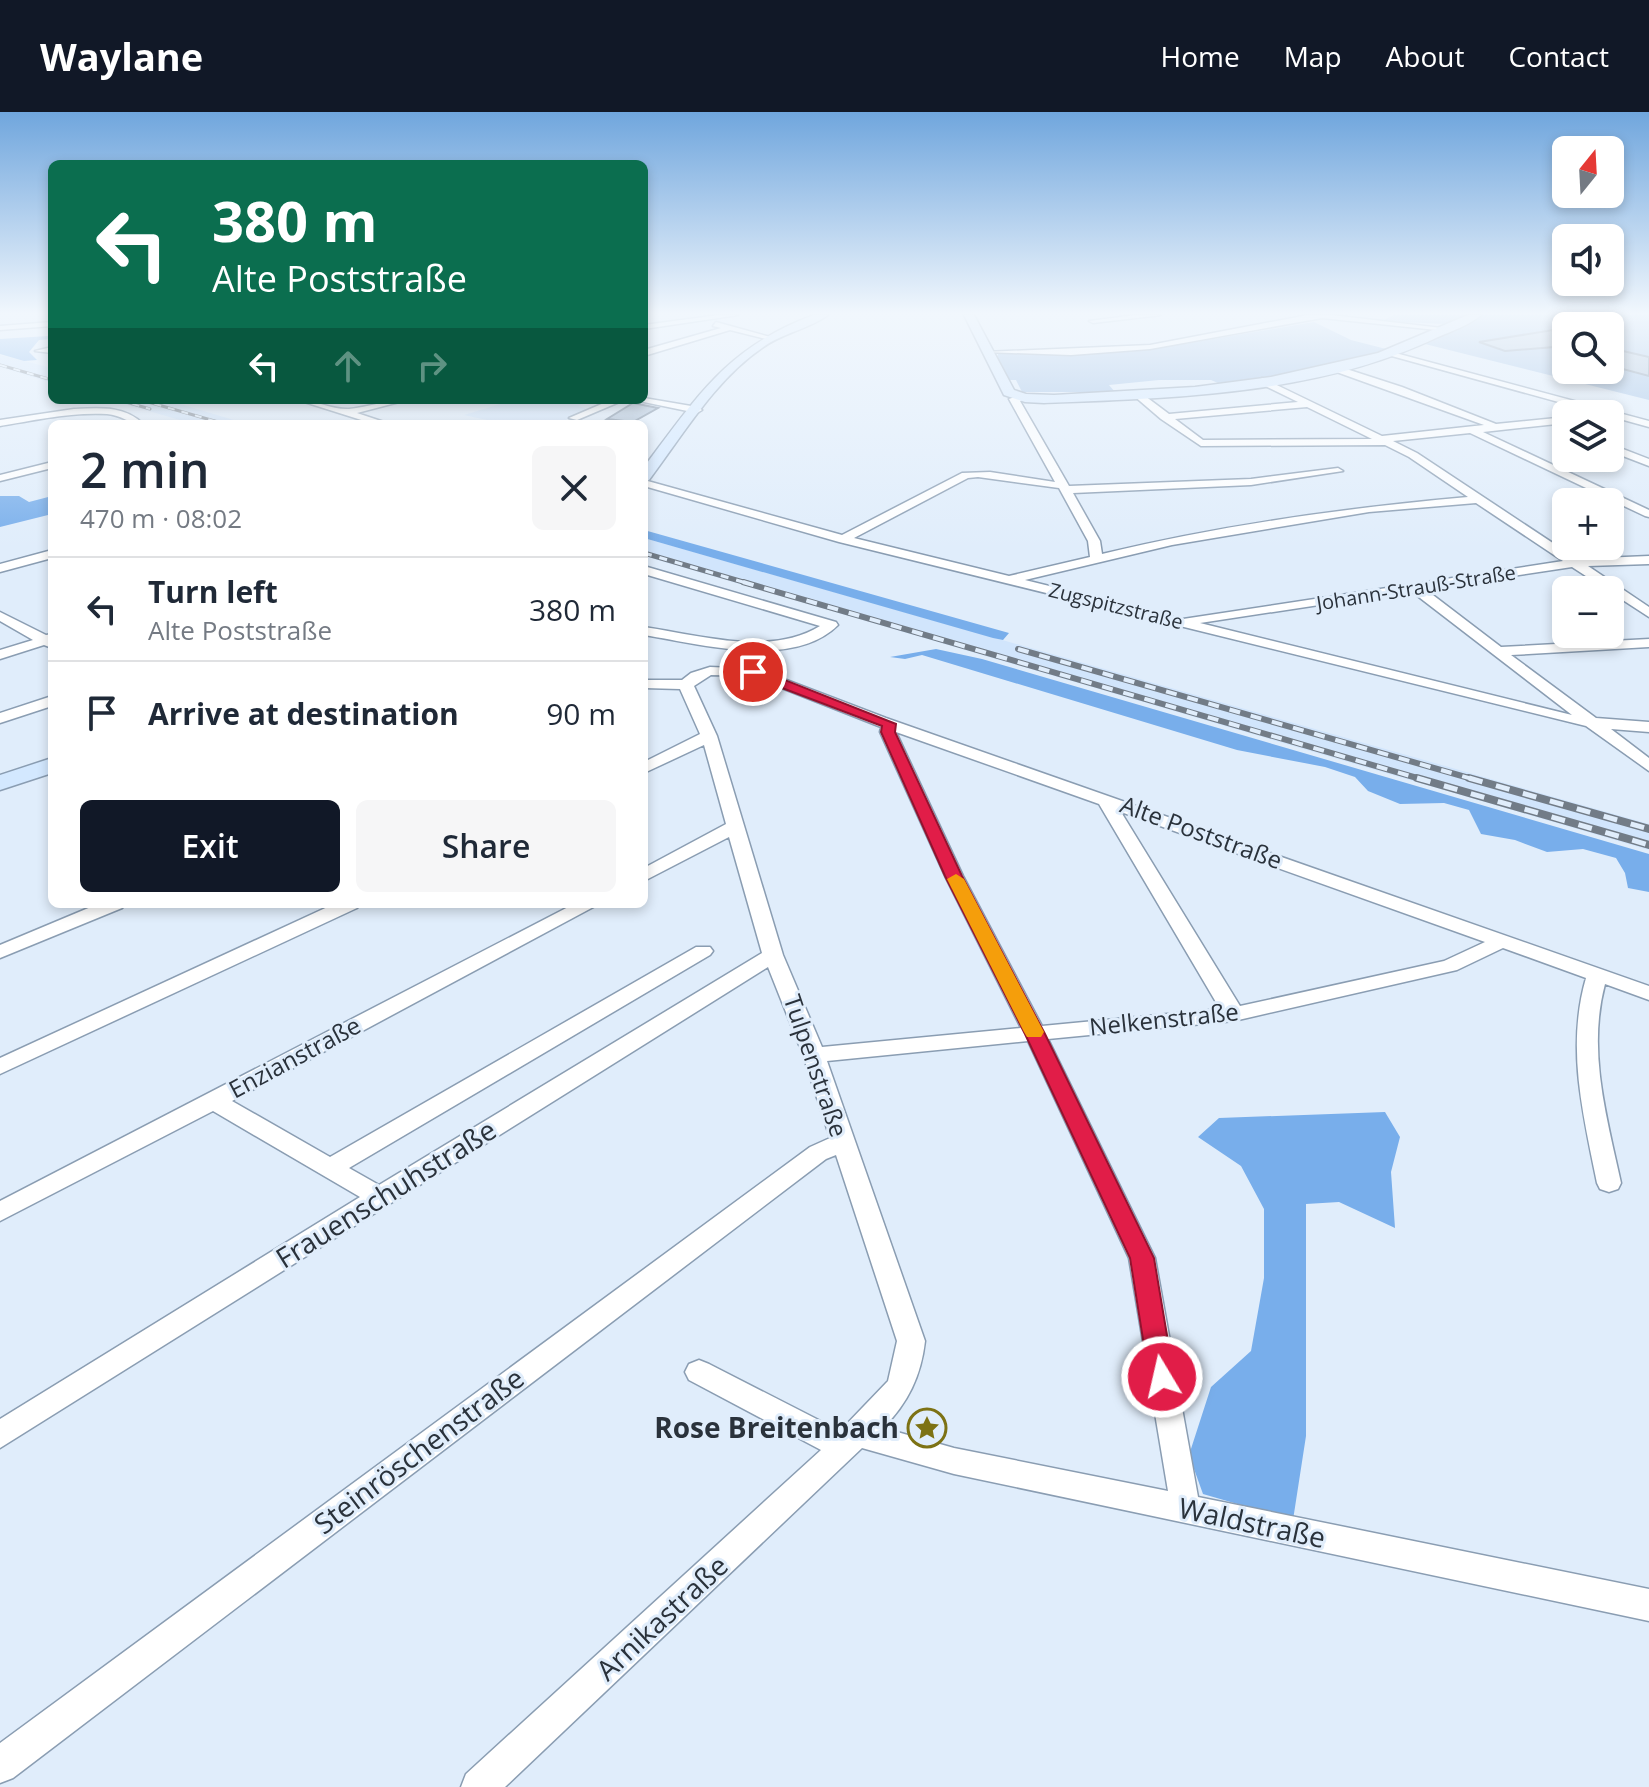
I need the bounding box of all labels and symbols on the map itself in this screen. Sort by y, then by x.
north arrow [1552,136,1624,208]
street label: Johann-Strauß-Straße [1312,558,1517,617]
street label: Zugspitzstraße [1046,576,1186,635]
pin [719,638,787,706]
street label: Alte Poststraße [1116,787,1287,876]
street label: Tulpenstraße [777,990,856,1141]
street label: Nelkenstraße [1088,994,1240,1043]
street label: Enzianstraße [223,1008,366,1105]
street label: Frauenschuhstraße [268,1110,503,1276]
position arrow [1120,1335,1204,1419]
street label: Steinröschenstraße [306,1359,531,1542]
place icon: Rose Breitenbach [906,1407,948,1449]
place label: Rose Breitenbach [654,1408,899,1446]
street label: Waldstraße [1175,1488,1329,1556]
street label: Arnikastraße [587,1546,735,1688]

